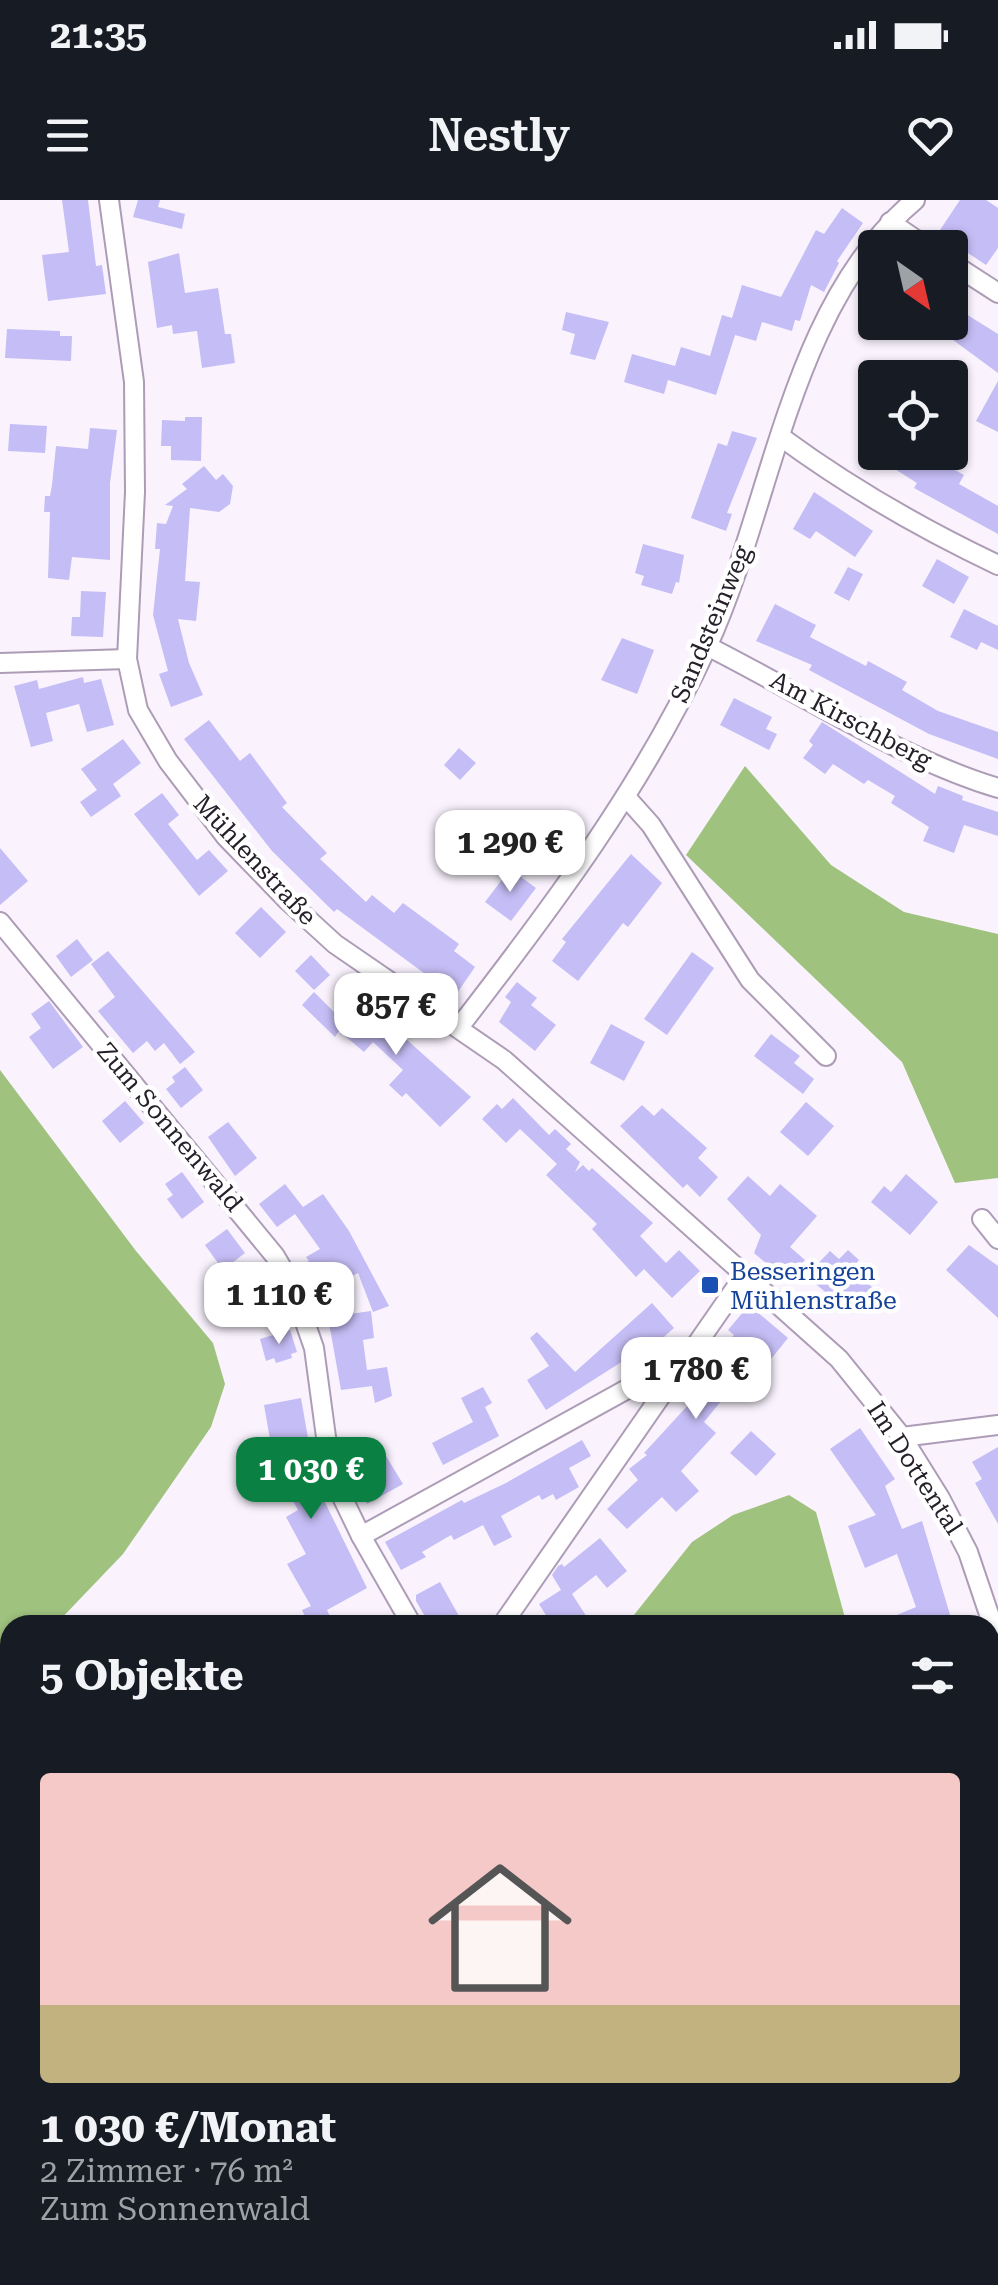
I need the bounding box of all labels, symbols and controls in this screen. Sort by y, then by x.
text: 21:35 [50,13,147,57]
icon: menu [40,108,95,163]
icon: heart [903,108,958,163]
text: Nestly [428,109,570,162]
north arrow [858,230,968,340]
map controls [858,230,968,470]
button: locate [858,360,968,470]
street label: Sandsteinweg [665,540,757,707]
street label: Am Kirschberg [765,665,937,775]
street label: Mühlenstraße [188,789,322,931]
pin: 1 290 € [418,810,602,895]
text: 1 290 € [457,823,563,861]
pin: 857 € [326,973,466,1058]
text: 857 € [356,986,436,1024]
street label: Zum Sonnenwald [91,1037,249,1217]
place label: Besseringen Mühlenstraße [730,1257,897,1315]
pin: 1 110 € [187,1262,371,1347]
marker: Besseringen Mühlenstraße [699,1274,721,1296]
text: 1 110 € [226,1275,332,1313]
pin: 1 780 € [604,1337,788,1422]
text: 1 780 € [643,1350,749,1388]
street label: Im Dottental [861,1396,969,1540]
pin: 1 030 € [219,1437,403,1522]
text: 1 030 € [258,1450,364,1488]
icon: filters [905,1648,960,1703]
text: 5 Objekte [40,1651,244,1700]
icon: home [410,1838,590,2018]
text: 1 030 €/Monat [40,2103,336,2152]
text: 2 Zimmer · 76 m² [40,2152,293,2190]
text: Zum Sonnenwald [40,2190,310,2228]

